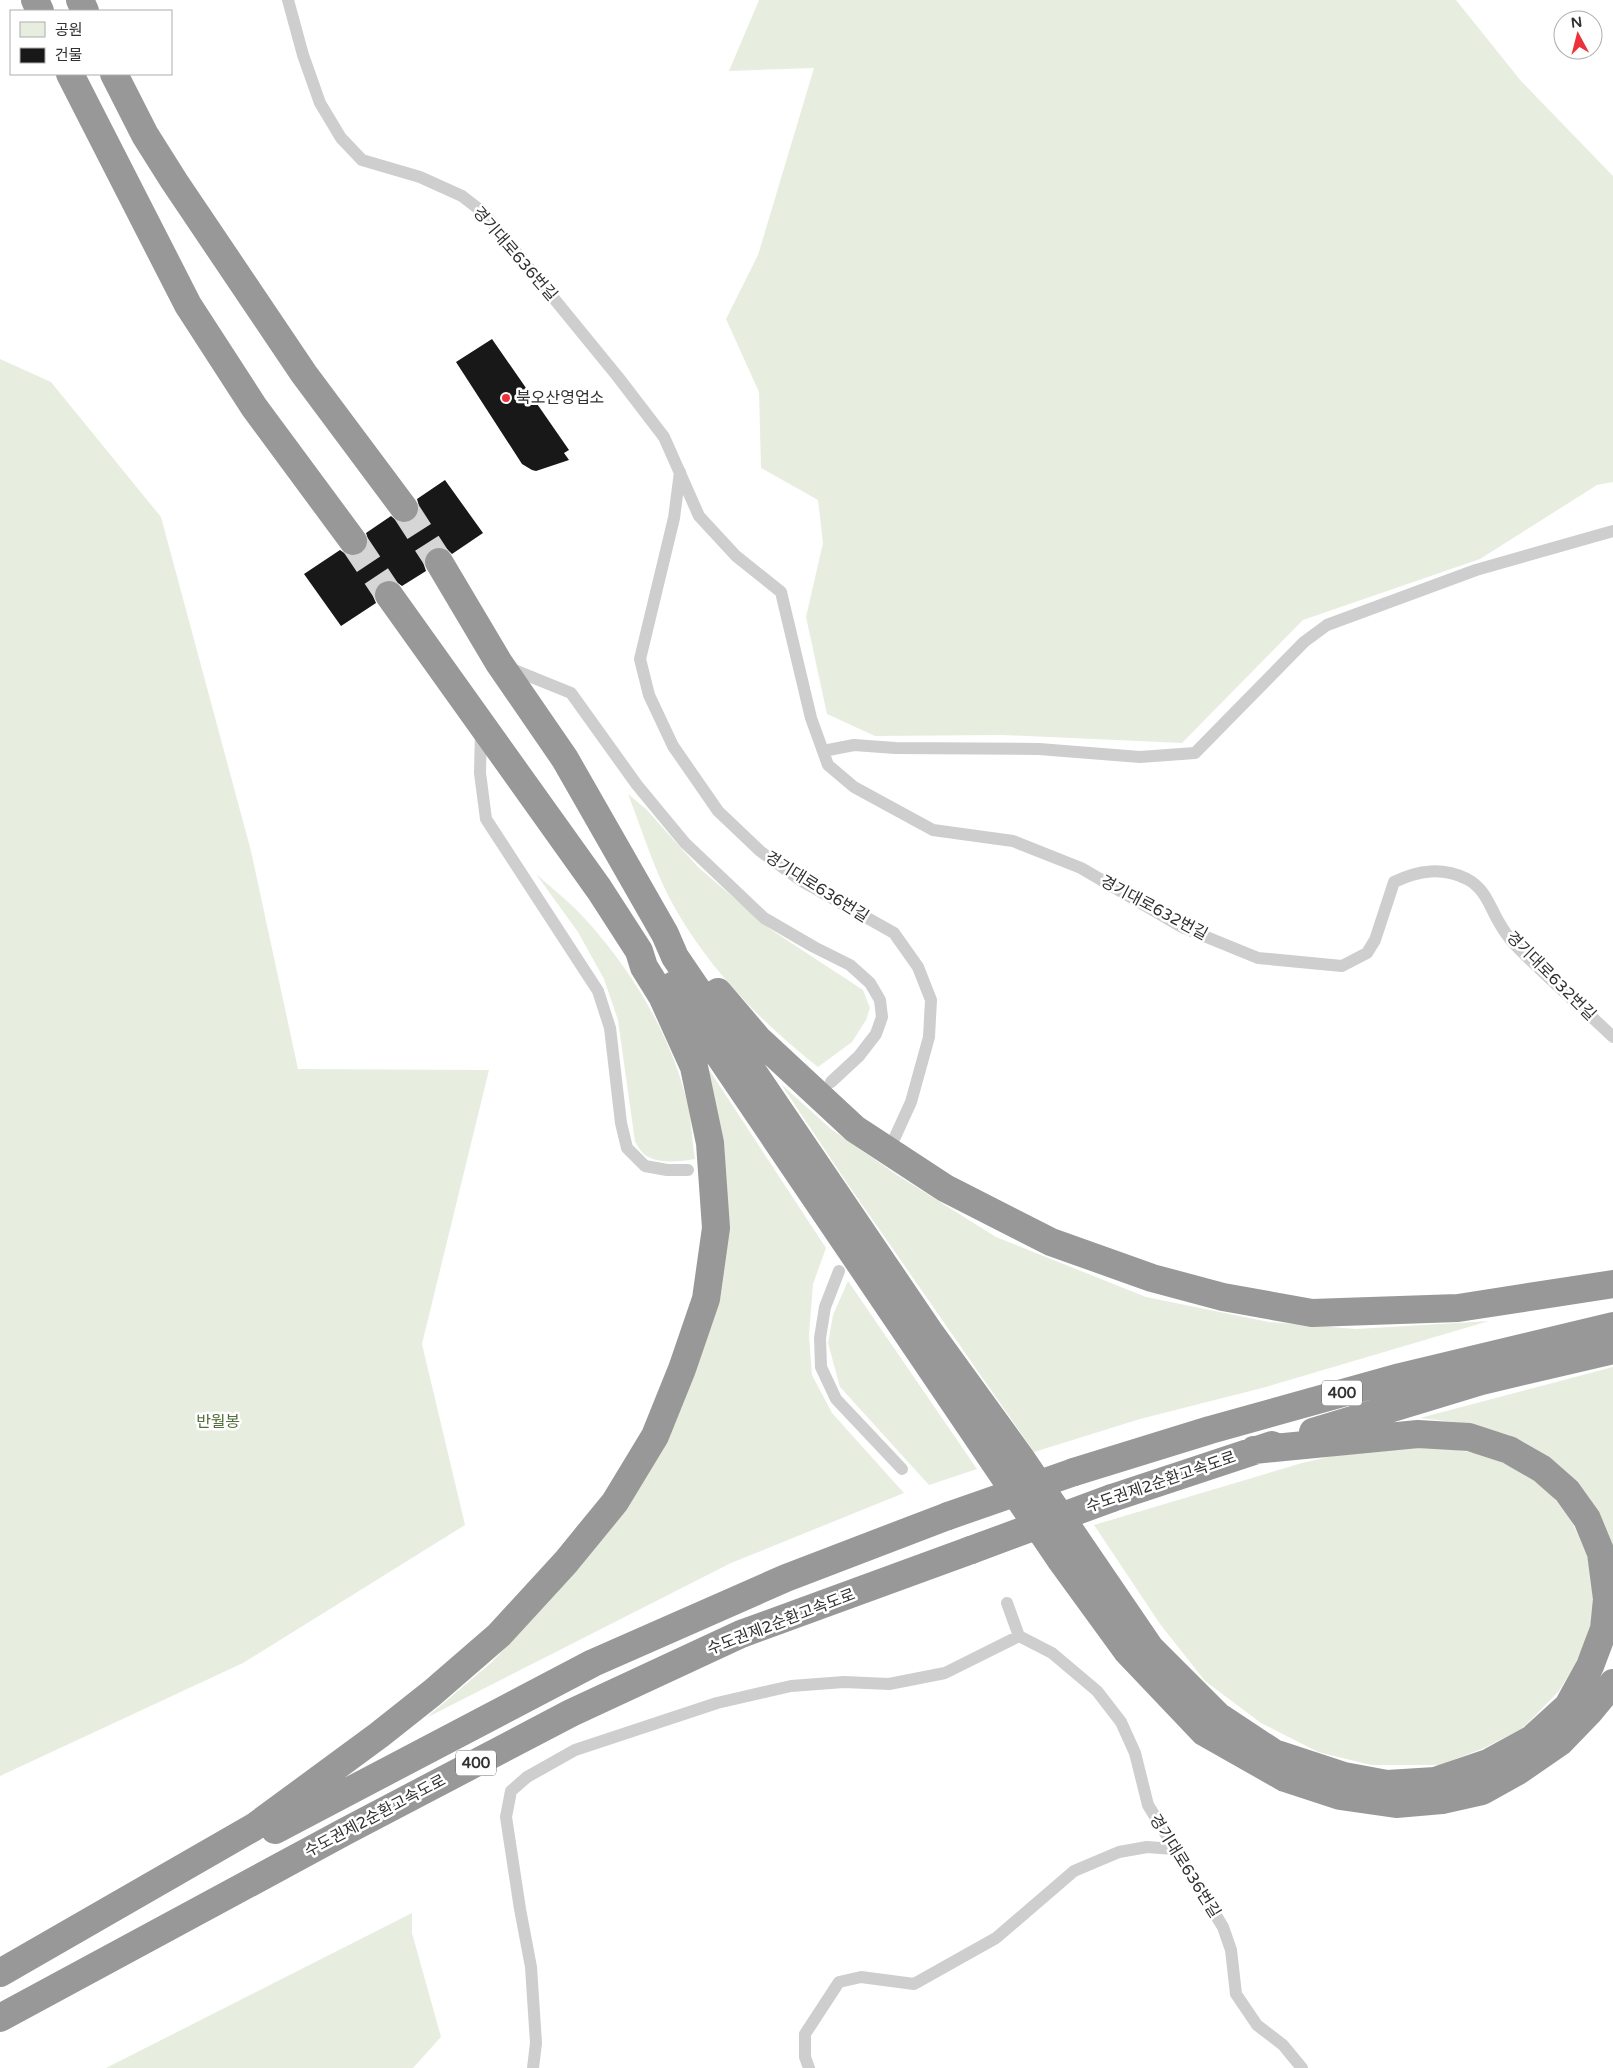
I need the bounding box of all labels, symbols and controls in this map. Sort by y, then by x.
legend [10,10,172,75]
north arrow [1553,10,1603,60]
text: N [1570,13,1583,32]
text: 공원 [55,21,83,39]
text: 건물 [55,46,83,64]
street label: 경기대로636번길 [469,203,561,305]
place label: 북오산영업소 [516,388,604,408]
marker: 북오산영업소 [500,392,512,404]
street label: 경기대로636번길 [761,847,873,927]
street label: 경기대로632번길 [1097,871,1211,945]
street label: 경기대로632번길 [1502,927,1600,1025]
road number: 400 [1322,1380,1362,1406]
park label: 반월봉 [196,1412,240,1432]
street label: 수도권제2순환고속도로 [1083,1447,1239,1517]
street label: 수도권제2순환고속도로 [704,1584,858,1660]
road number: 400 [456,1750,496,1776]
street label: 수도권제2순환고속도로 [301,1770,449,1862]
street label: 경기대로636번길 [1145,1810,1225,1922]

